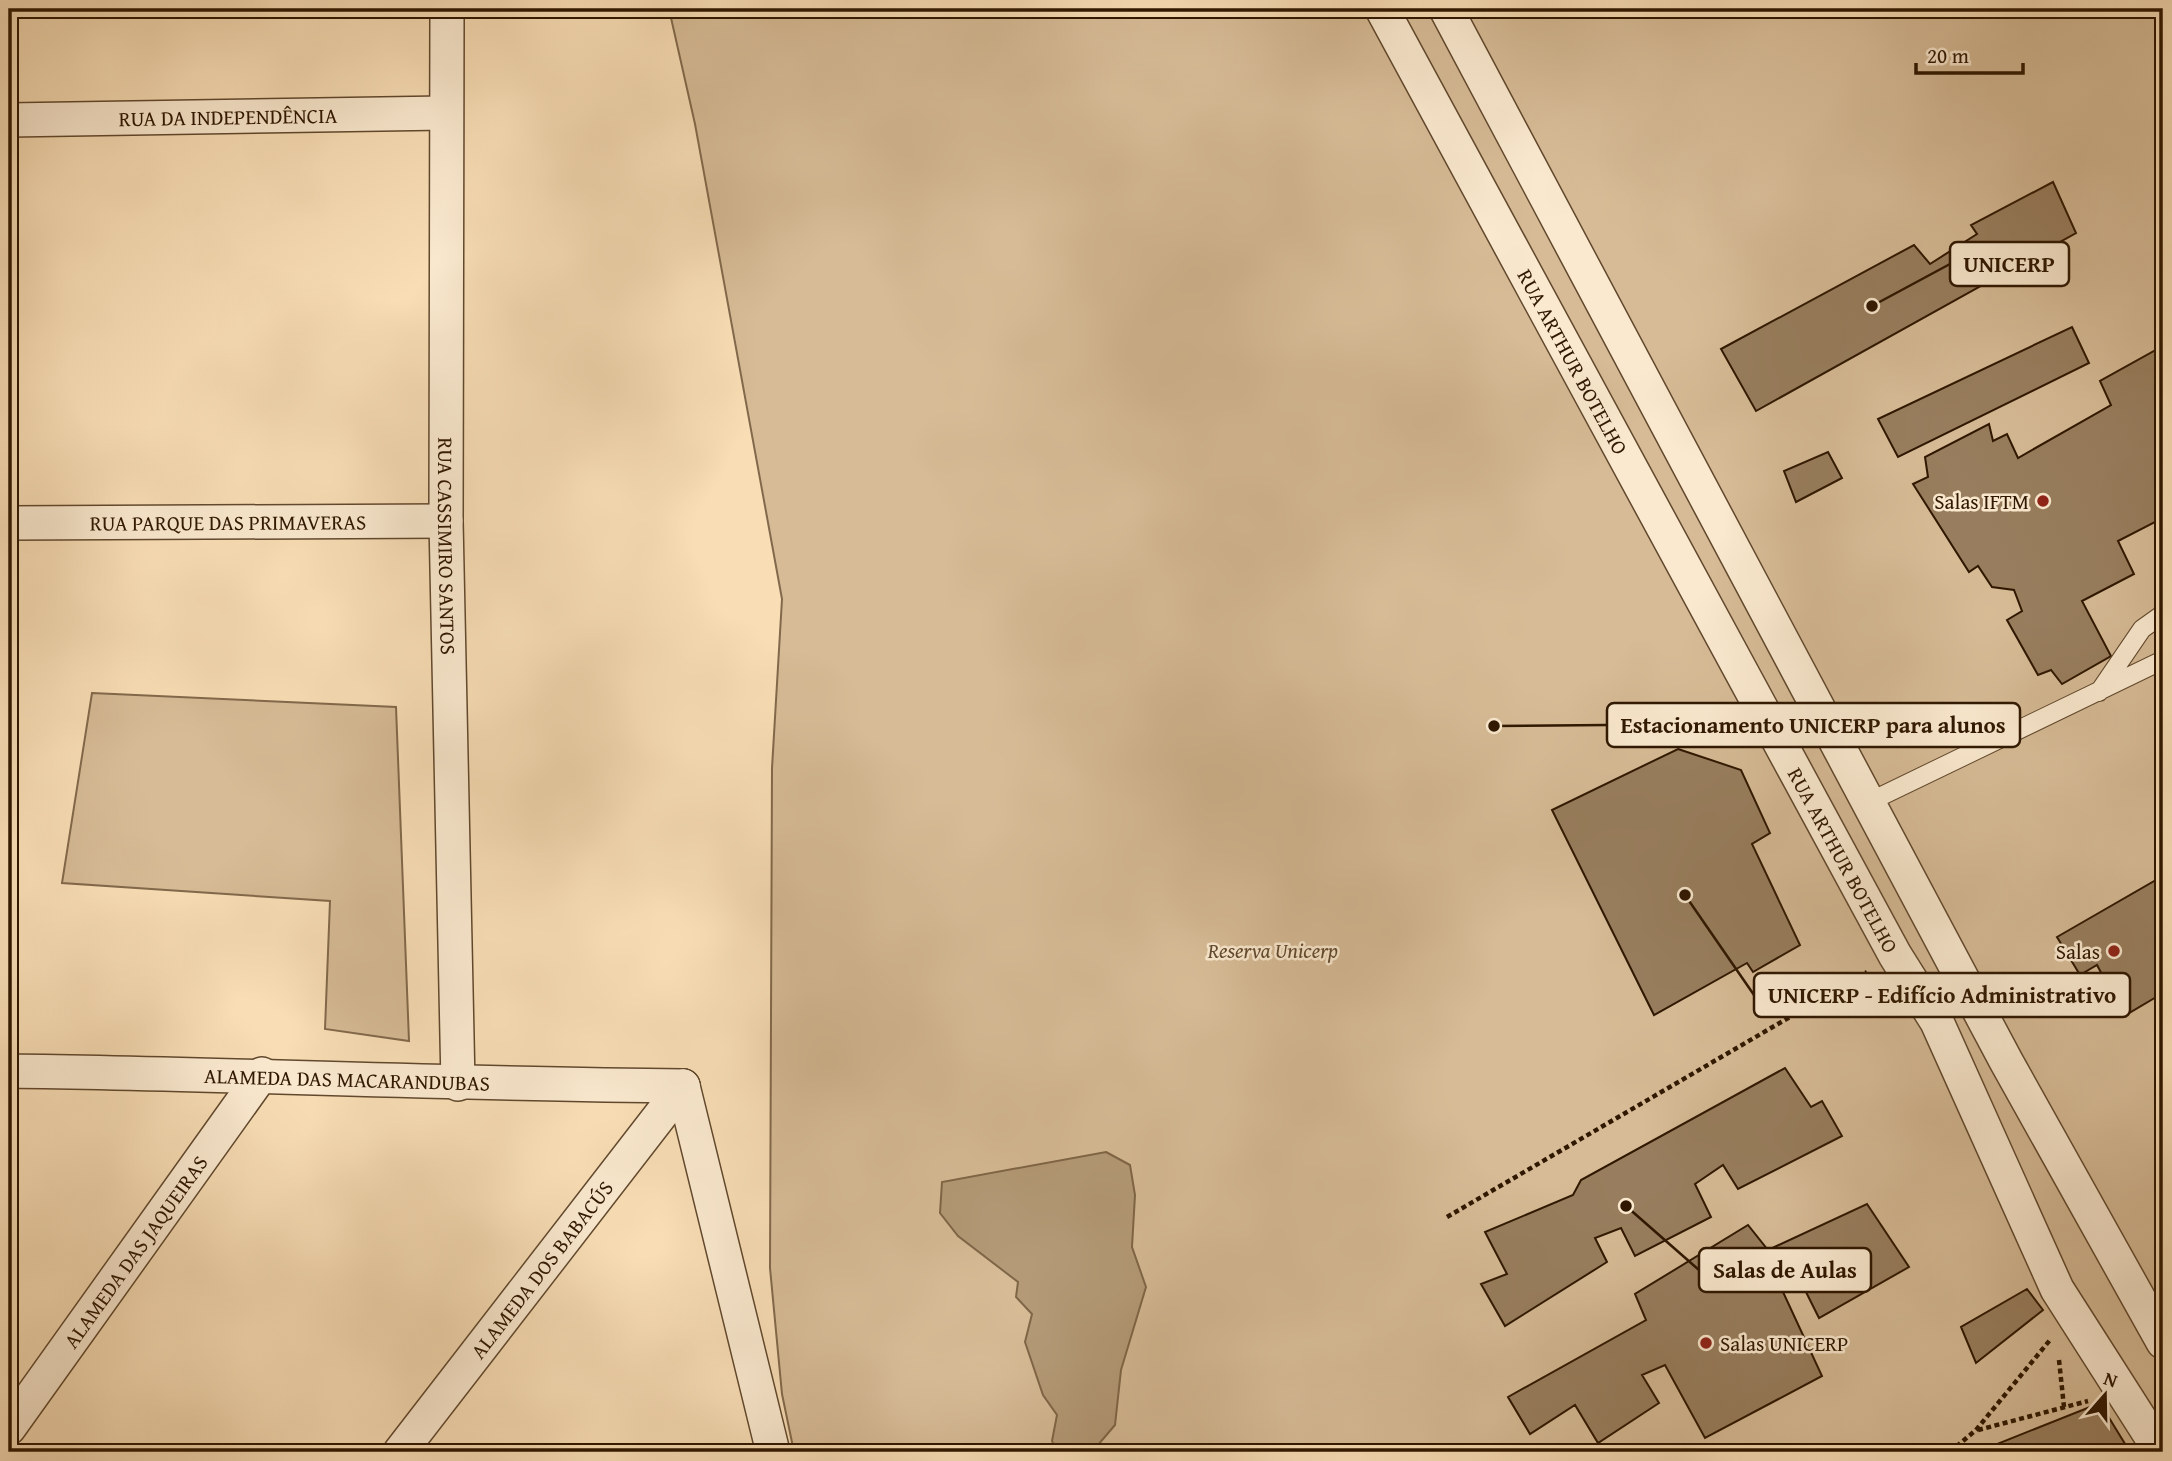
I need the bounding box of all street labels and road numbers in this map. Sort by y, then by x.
street label: RUA DA INDEPENDÊNCIA [118,99,338,134]
street label: RUA ARTHUR BOTELHO [1510,263,1636,460]
street label: RUA CASSIMIRO SANTOS [430,437,464,655]
street label: RUA PARQUE DAS PRIMAVERAS [90,506,366,538]
street label: RUA ARTHUR BOTELHO [1780,762,1906,958]
street label: ALAMEDA DAS MACARANDUBAS [203,1059,490,1098]
street label: ALAMEDA DAS JAQUEIRAS [55,1149,215,1354]
street label: ALAMEDA DOS BABACÚS [462,1174,620,1365]

